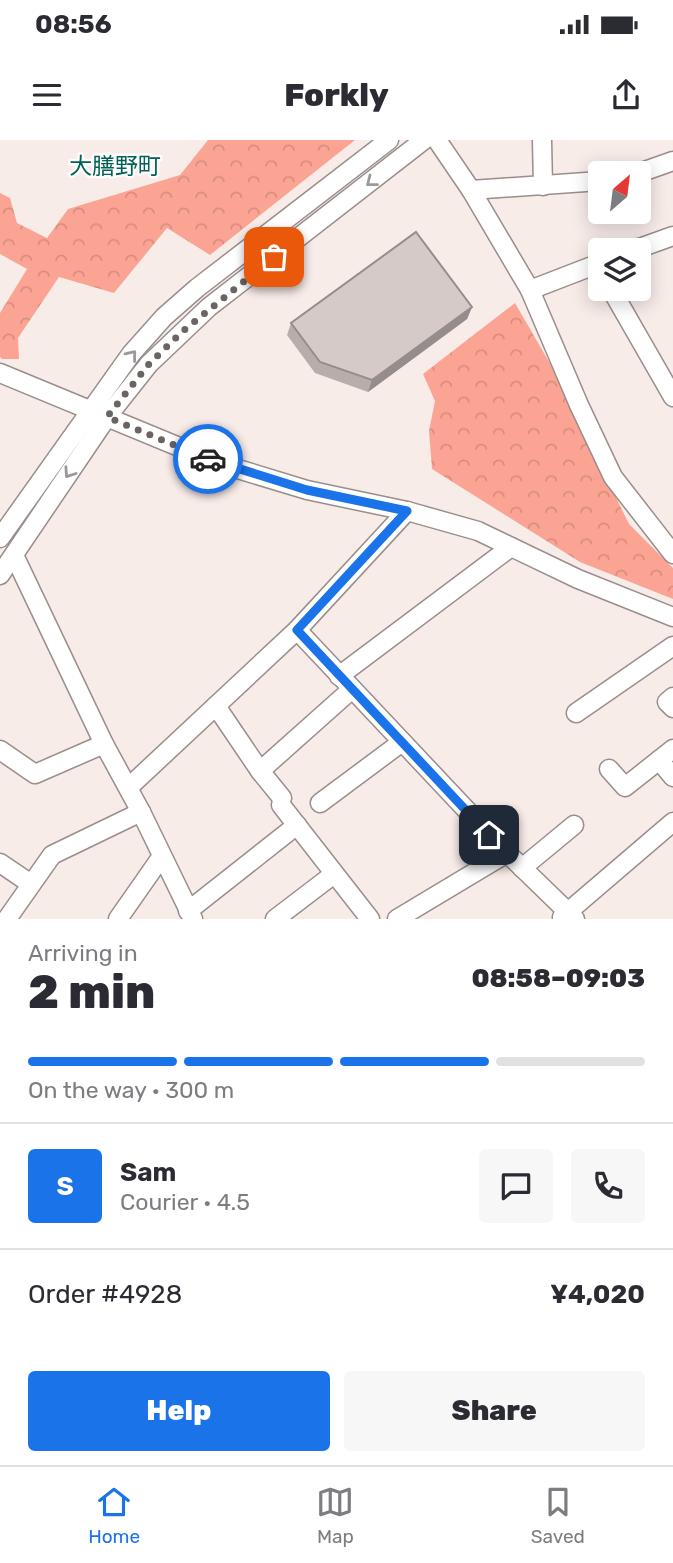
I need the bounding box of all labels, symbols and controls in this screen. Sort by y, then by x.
text: 08:56 [35,9,112,40]
icon: menu [28,76,66,114]
text: Forkly [284,76,389,114]
icon: share [607,76,645,114]
district label: 大膳野町 [69,152,161,180]
north arrow [588,161,651,224]
map controls [588,161,651,301]
one-way arrow [366,173,378,186]
pin [244,227,304,287]
icon: bag [255,238,293,276]
button: layers [588,238,651,301]
one-way arrow [124,350,136,363]
courier [173,424,243,494]
icon: car [189,440,227,478]
one-way arrow [64,466,77,479]
pin [459,805,519,865]
icon: home [470,816,508,854]
text: Arriving in [28,939,138,967]
text: 08:58–09:03 [471,963,645,994]
text: 2 min [28,965,155,1020]
text: On the way · 300 m [28,1076,234,1104]
button: chat [479,1149,553,1223]
button: phone [571,1149,645,1223]
text: Sam [120,1157,176,1188]
text: S [56,1171,74,1202]
text: Courier · 4.5 [120,1188,250,1216]
text: Order #4928 [28,1279,182,1310]
text: ¥4,020 [550,1279,645,1310]
button: Help [28,1371,330,1451]
button: Share [344,1371,645,1451]
tab: Home [88,1483,140,1548]
tab: Map [316,1483,354,1548]
tab: Saved [531,1483,585,1548]

